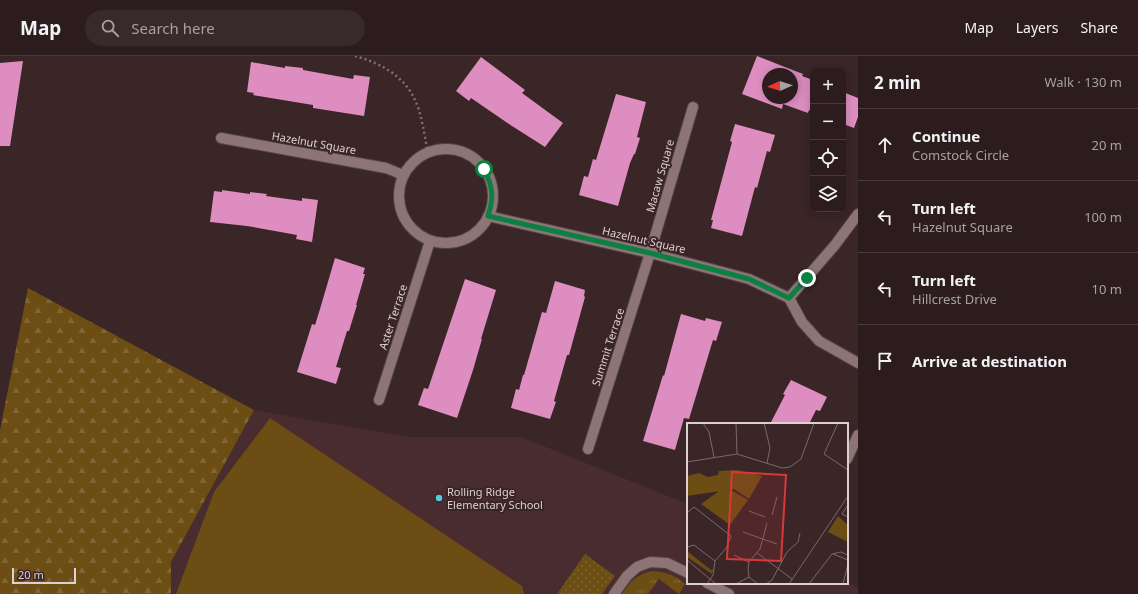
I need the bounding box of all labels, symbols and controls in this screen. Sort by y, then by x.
search box [85,10,365,46]
text: Map [20,15,61,41]
icon: search [99,17,121,39]
text: Search here [131,18,215,38]
text: Map [965,18,994,37]
text: Layers [1016,18,1058,37]
text: Share [1080,18,1118,37]
north arrow [762,68,798,104]
map controls [810,68,846,212]
button: + [810,68,846,104]
text: 2 min [874,71,921,94]
text: Walk · 130 m [1044,73,1122,91]
button: − [810,104,846,140]
text: Continue [912,126,980,146]
street label: Hazelnut Square [271,128,357,157]
icon: ahead [874,134,896,156]
text: 20 m [1092,136,1122,154]
street label: Macaw Square [642,138,677,214]
button: locate [810,140,846,176]
text: Comstock Circle [912,146,1009,164]
route start [475,160,493,178]
button: layers [810,176,846,212]
text: Turn left [912,198,976,218]
icon: left [874,206,896,228]
text: 100 m [1084,208,1122,226]
text: Hazelnut Square [912,218,1013,236]
street label: Hazelnut Square [601,223,687,256]
route end [798,269,816,287]
text: Turn left [912,270,976,290]
icon: left [874,278,896,300]
text: 10 m [1092,280,1122,298]
street label: Aster Terrace [375,282,410,351]
text: Hillcrest Drive [912,290,997,308]
street label: Summit Terrace [588,306,627,388]
icon: arrive [874,350,896,372]
text: Arrive at destination [912,351,1067,371]
inset map [687,423,848,584]
place label: Rolling Ridge Elementary School [447,484,543,512]
marker: Rolling Ridge Elementary School [434,493,444,503]
scale bar [12,566,76,585]
text: 20 m [18,567,44,582]

